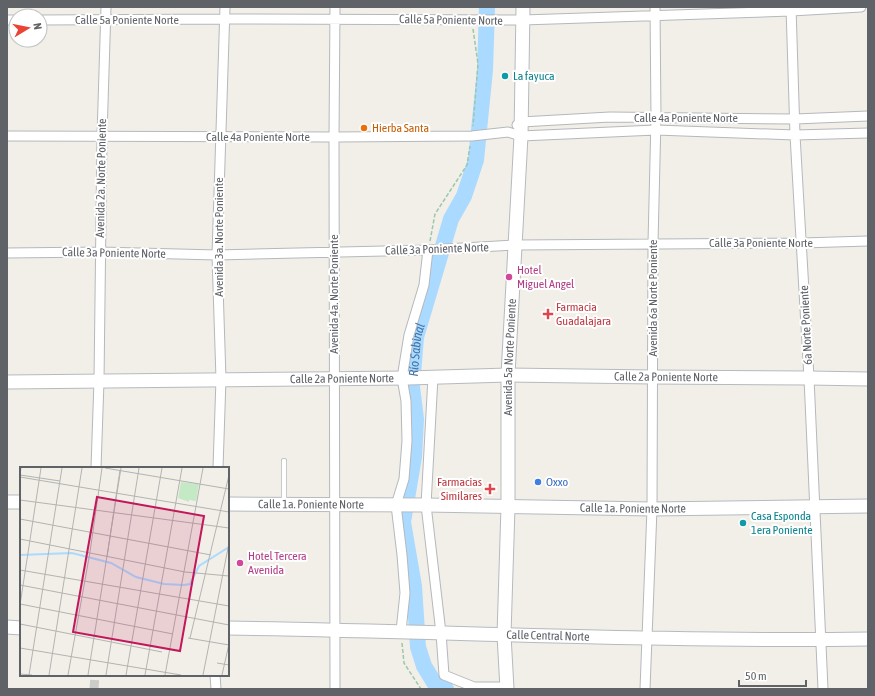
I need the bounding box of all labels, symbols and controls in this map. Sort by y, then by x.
north arrow [8,8,48,48]
street label: Calle 5a Poniente Norte [399,12,503,28]
street label: Calle 5a Poniente Norte [75,13,179,27]
text: N [31,22,44,31]
place label: La fayuca [513,69,555,83]
marker: La fayuca [500,71,510,81]
street label: Calle 4a Poniente Norte [634,111,738,125]
street label: Avenida 2a. Norte Poniente [93,118,109,238]
place label: Hierba Santa [372,121,429,135]
marker: Hierba Santa [359,123,369,133]
street label: Calle 4a Poniente Norte [206,130,310,144]
street label: Avenida 3a. Norte Poniente [212,177,226,297]
street label: Avenida 4a. Norte Poniente [327,234,341,354]
street label: Calle 3a Poniente Norte [709,236,813,250]
street label: Avenida 6a Norte Poniente [646,239,660,357]
street label: Calle 3a Poniente Norte [385,240,489,258]
street label: Calle 3a Poniente Norte [62,245,166,261]
place label: Hotel Miguel Angel [517,263,575,291]
marker: Hotel Miguel Angel [504,272,514,282]
street label: 6a Norte Poniente [797,285,815,365]
street label: Avenida 5a Norte Poniente [501,298,519,416]
place label: Farmacia Guadalajara [556,300,611,328]
marker: Farmacia Guadalajara [543,309,553,319]
water label: Río Sabinal [406,321,428,377]
street label: Calle 2a Poniente Norte [614,369,718,384]
street label: Calle 2a Poniente Norte [290,371,394,386]
inset map [20,467,229,676]
place label: Farmacias Similares [437,475,482,503]
place label: Oxxo [546,475,569,489]
marker: Oxxo [533,477,543,487]
marker: Farmacias Similares [485,484,495,494]
street label: Calle 1a. Poniente Norte [258,497,364,512]
street label: Calle 1a. Poniente Norte [580,501,686,516]
place label: Casa Esponda 1era Poniente [751,509,813,537]
marker: Casa Esponda 1era Poniente [738,518,748,528]
place label: Hotel Tercera Avenida [248,549,307,577]
marker: Hotel Tercera Avenida [235,558,245,568]
street label: Calle Central Norte [506,628,590,644]
scale bar [739,662,806,688]
text: 50 m [745,669,767,683]

